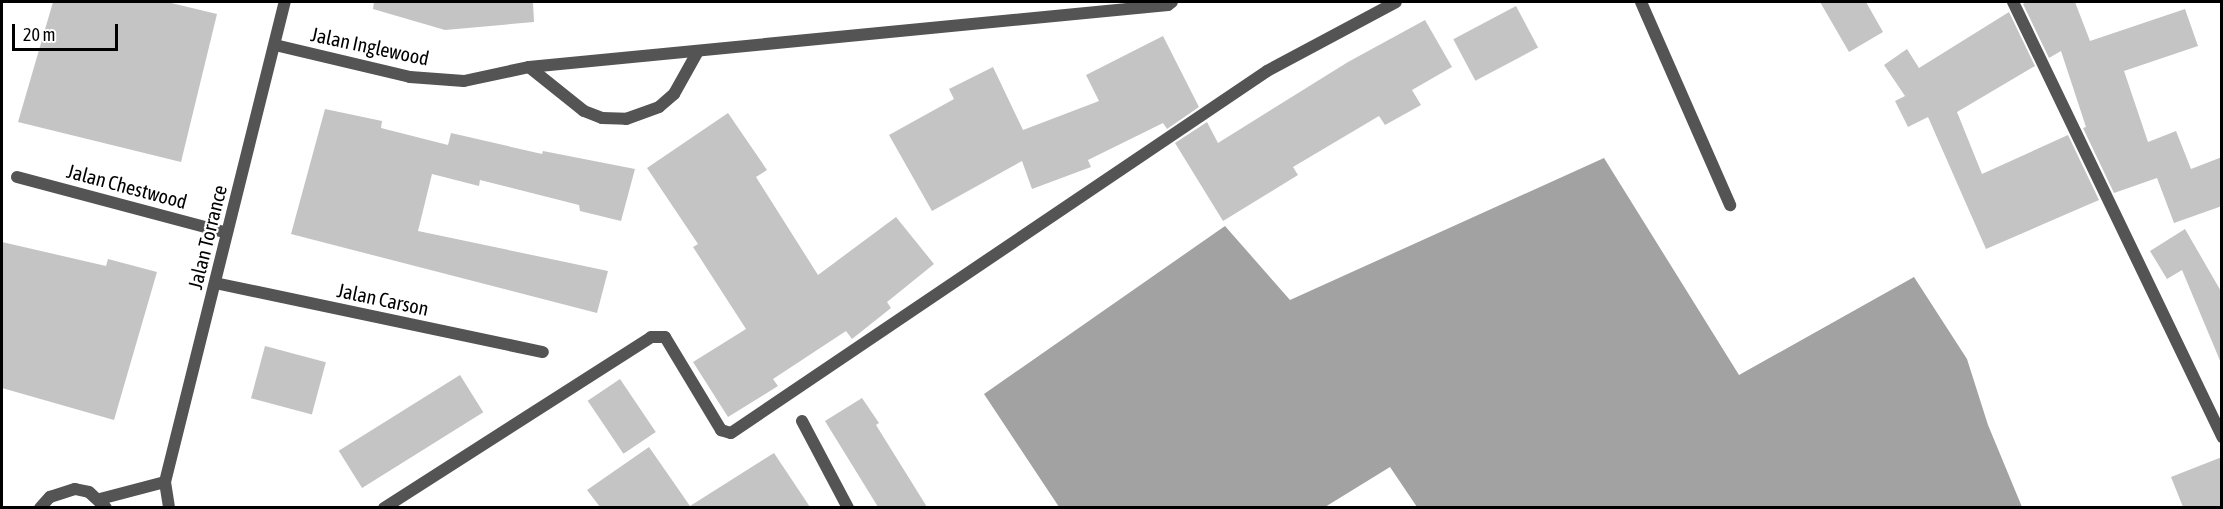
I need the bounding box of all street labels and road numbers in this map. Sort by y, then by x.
street label: Jalan Inglewood [309,22,431,70]
street label: Jalan Chestwood [64,158,190,214]
street label: Jalan Torrance [182,182,232,292]
street label: Jalan Carson [335,278,431,320]

